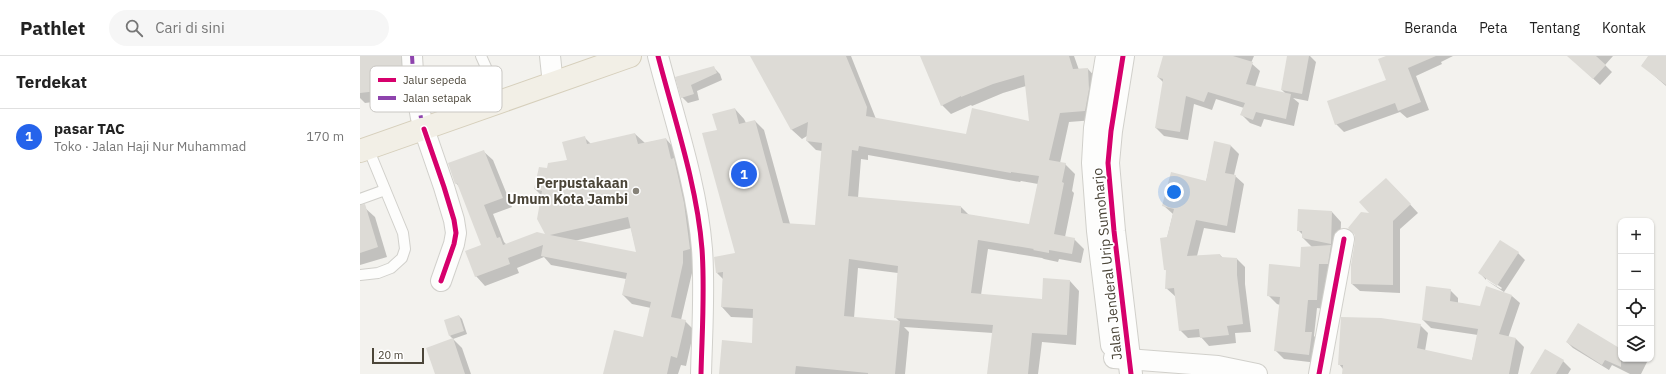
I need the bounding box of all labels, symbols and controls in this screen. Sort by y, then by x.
search box [109,10,389,46]
text: Pathlet [20,16,85,40]
icon: search [123,17,145,39]
text: Cari di sini [155,18,225,37]
text: Beranda [1404,19,1457,37]
text: Peta [1479,19,1507,37]
text: Tentang [1529,19,1580,37]
text: Kontak [1602,19,1646,37]
legend [370,66,502,112]
text: Terdekat [16,71,87,93]
text: Jalur sepeda [403,73,467,87]
text: Jalan setapak [403,91,472,105]
text: pasar TAC [54,119,125,138]
text: 1 [25,128,33,145]
text: 170 m [306,128,344,145]
text: Toko · Jalan Haji Nur Muhammad [54,138,246,155]
pin: 1 [731,159,757,189]
street label: Jalan Jenderal Urip Sumoharjo [1088,167,1126,361]
place label: Perpustakaan Umum Kota Jambi [507,174,628,208]
your location [1164,182,1184,202]
marker: Perpustakaan Umum Kota Jambi [631,186,641,196]
map controls [1618,218,1654,362]
button: + [1618,218,1654,254]
button: − [1618,254,1654,290]
button: locate [1618,290,1654,326]
button: layers [1618,326,1654,362]
scale bar [372,346,424,365]
text: 20 m [378,348,403,362]

